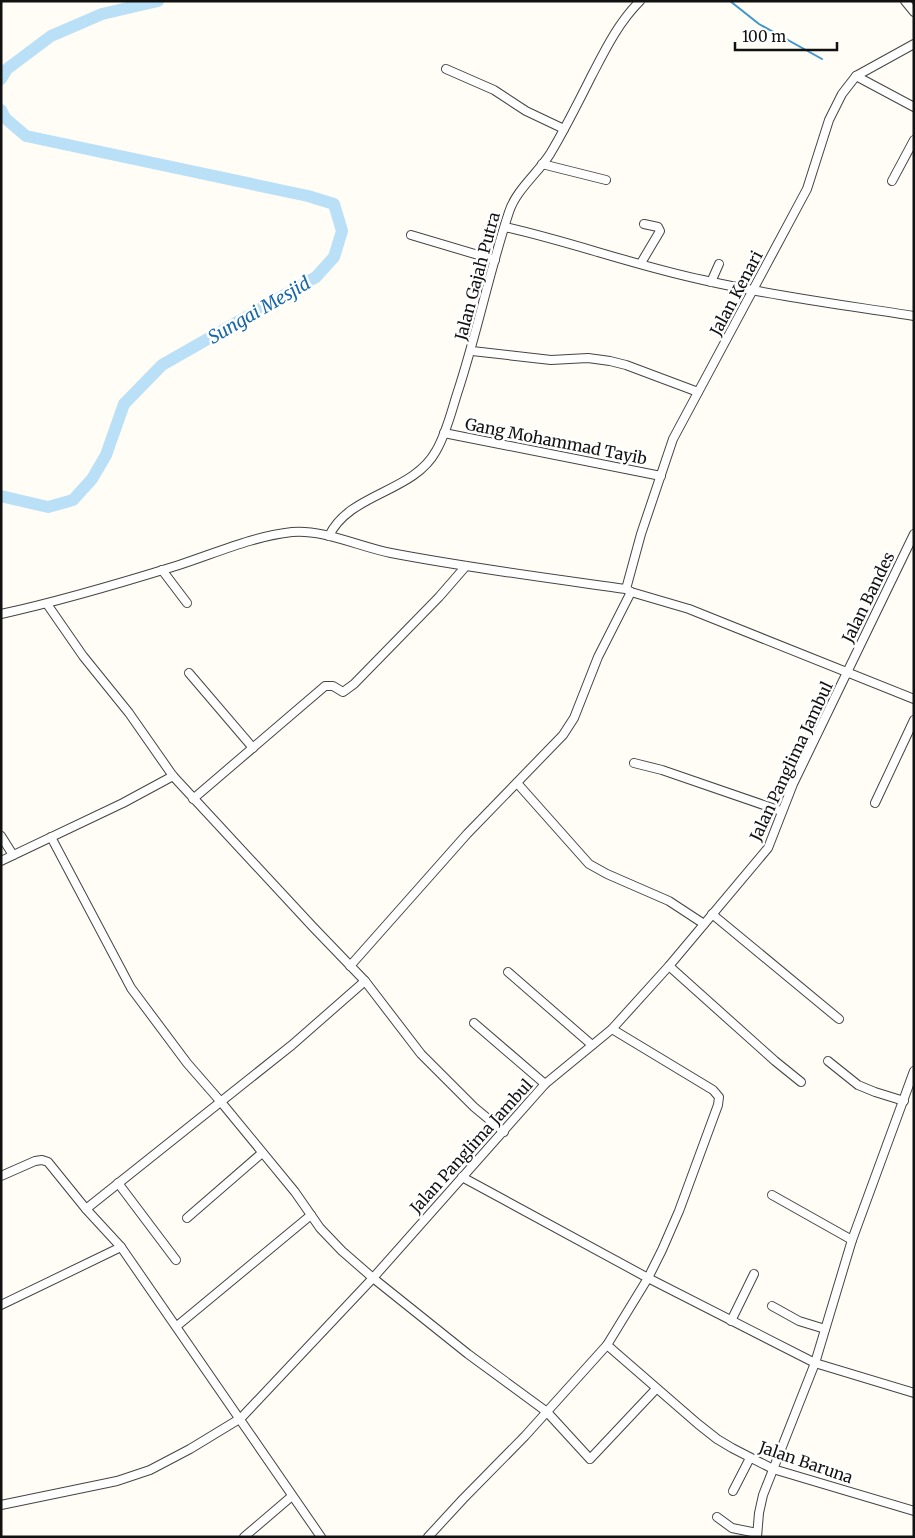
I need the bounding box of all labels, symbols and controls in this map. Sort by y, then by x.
scale bar [735,20,838,52]
text: 100 m [742,27,786,46]
street label: Jalan Gajah Putra [450,209,504,343]
street label: Jalan Kenari [705,247,767,340]
water label: Sungai Mesjid [204,271,315,349]
street label: Gang Mohammad Tayib [463,414,649,469]
street label: Jalan Bandes [837,548,899,647]
street label: Jalan Panglima Jambul [745,678,837,845]
street label: Jalan Panglima Jambul [405,1075,536,1218]
street label: Jalan Baruna [755,1436,856,1488]

